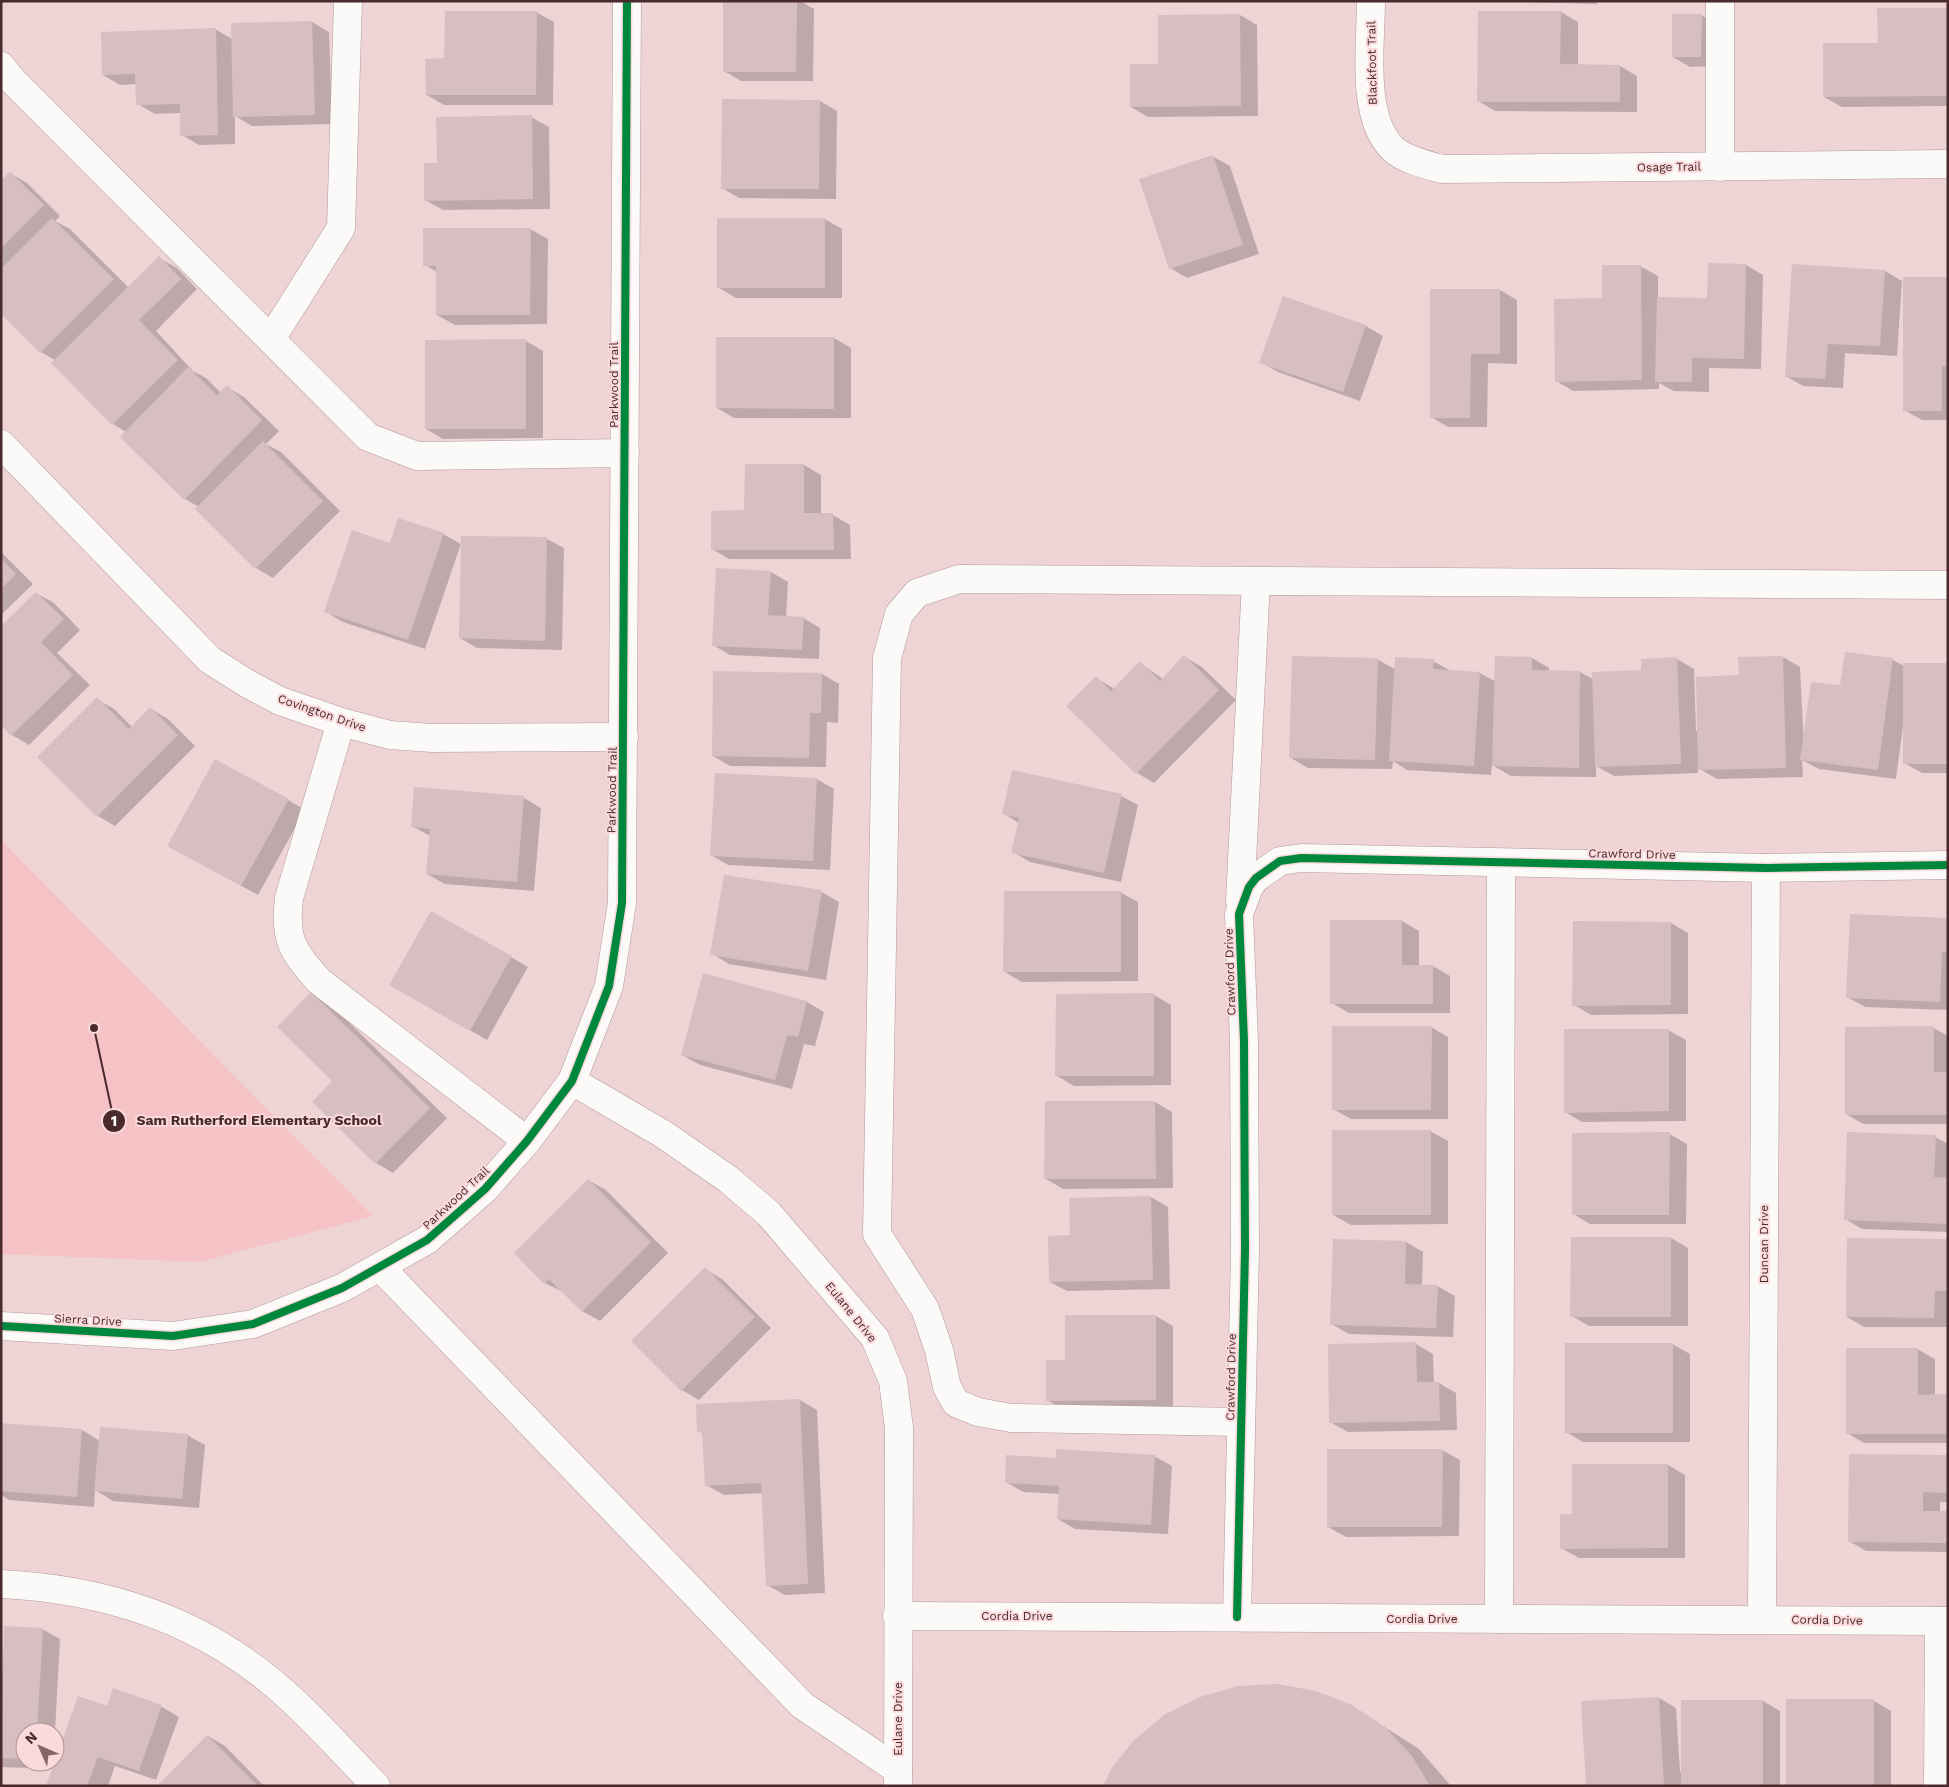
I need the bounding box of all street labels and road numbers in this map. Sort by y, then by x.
street label: Blackfoot Trail [1364,20,1380,105]
street label: Osage Trail [1637,159,1701,175]
street label: Parkwood Trail [607,342,621,428]
street label: Covington Drive [276,691,368,735]
street label: Parkwood Trail [604,746,620,833]
street label: Crawford Drive [1588,846,1676,862]
street label: Crawford Drive [1221,928,1239,1016]
street label: Parkwood Trail [420,1163,493,1232]
street label: Duncan Drive [1757,1205,1771,1283]
street label: Eulane Drive [822,1279,880,1345]
street label: Sierra Drive [54,1311,122,1329]
street label: Crawford Drive [1223,1333,1239,1421]
street label: Cordia Drive [981,1609,1053,1623]
street label: Cordia Drive [1386,1612,1458,1626]
street label: Cordia Drive [1791,1612,1863,1628]
street label: Eulane Drive [891,1682,905,1756]

